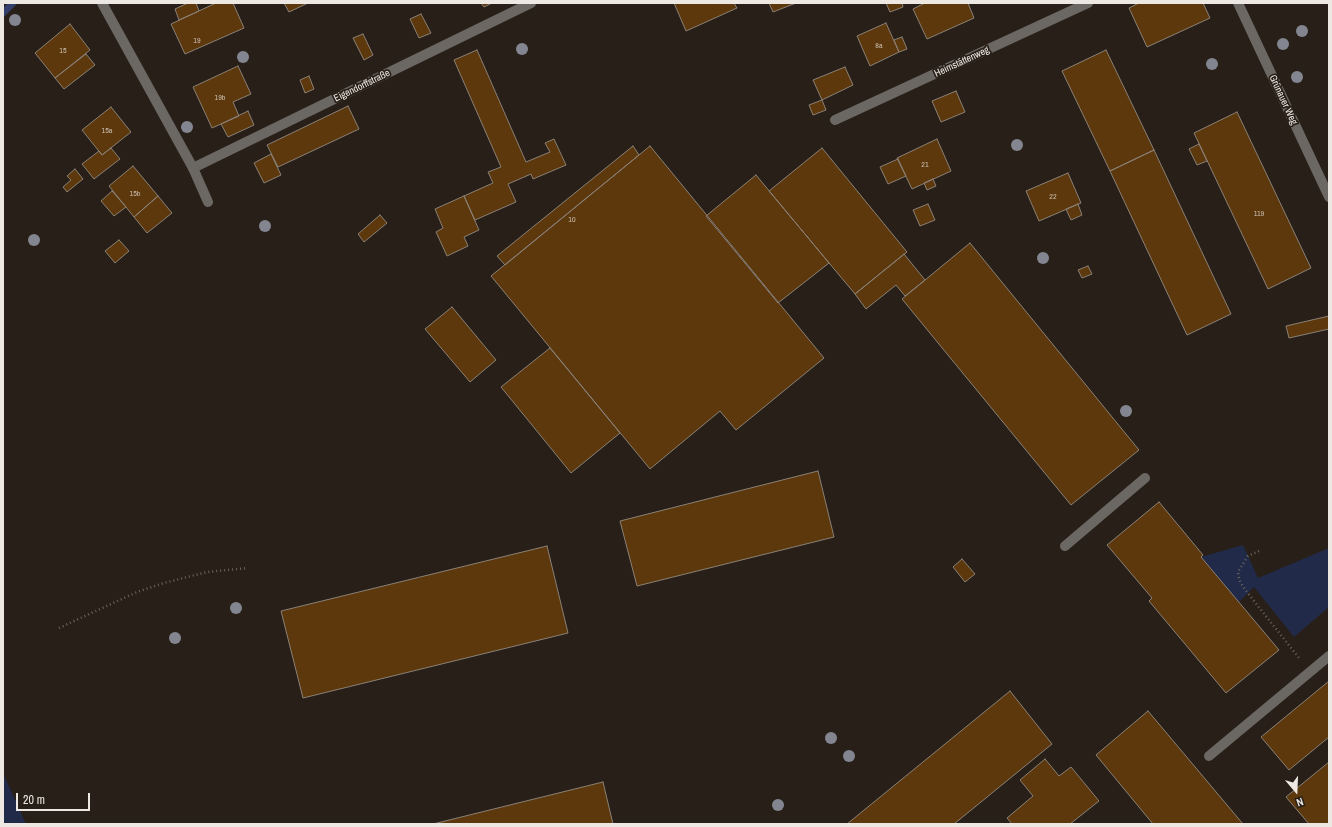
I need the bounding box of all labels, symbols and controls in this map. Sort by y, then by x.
house number: 19 [193,36,201,46]
house number: 8a [875,41,883,51]
street label: Heimstättenweg [933,44,991,80]
house number: 15 [59,46,67,56]
street label: Eigendorffstraße [332,67,392,105]
street label: Grünauer Weg [1266,73,1300,127]
house number: 19b [215,93,225,103]
house number: 15a [102,126,112,136]
house number: 21 [921,160,929,170]
house number: 15b [130,189,140,199]
house number: 22 [1049,192,1057,202]
house number: 119 [1254,209,1264,219]
house number: 10 [568,215,576,225]
north arrow [1276,771,1316,811]
scale bar [18,785,92,811]
text: 20 m [23,792,45,808]
text: N [1295,795,1305,810]

